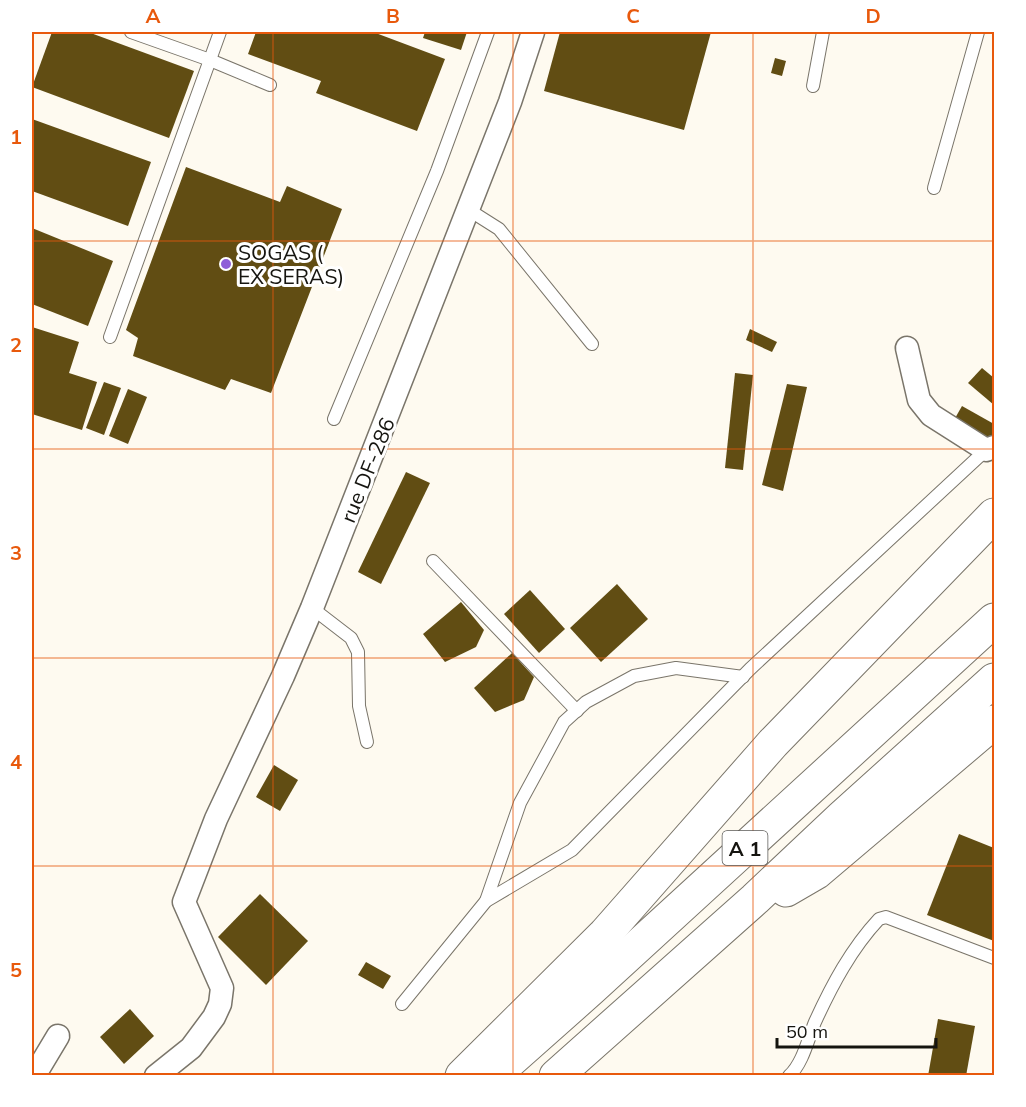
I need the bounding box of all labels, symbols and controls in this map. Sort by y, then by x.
text: A [146,3,161,28]
text: B [386,3,400,28]
text: C [626,3,640,28]
text: D [865,3,881,28]
text: 1 [10,124,22,149]
place label: SOGAS ( EX SERAS) [238,239,344,289]
marker: SOGAS ( EX SERAS) [219,257,233,271]
text: 2 [10,332,22,357]
street label: rue DF-286 [334,414,400,526]
text: 3 [10,540,22,565]
text: 4 [10,749,22,774]
road number: A 1 [722,831,768,865]
text: 5 [10,957,22,982]
scale bar [777,1011,936,1049]
text: 50 m [786,1020,828,1043]

